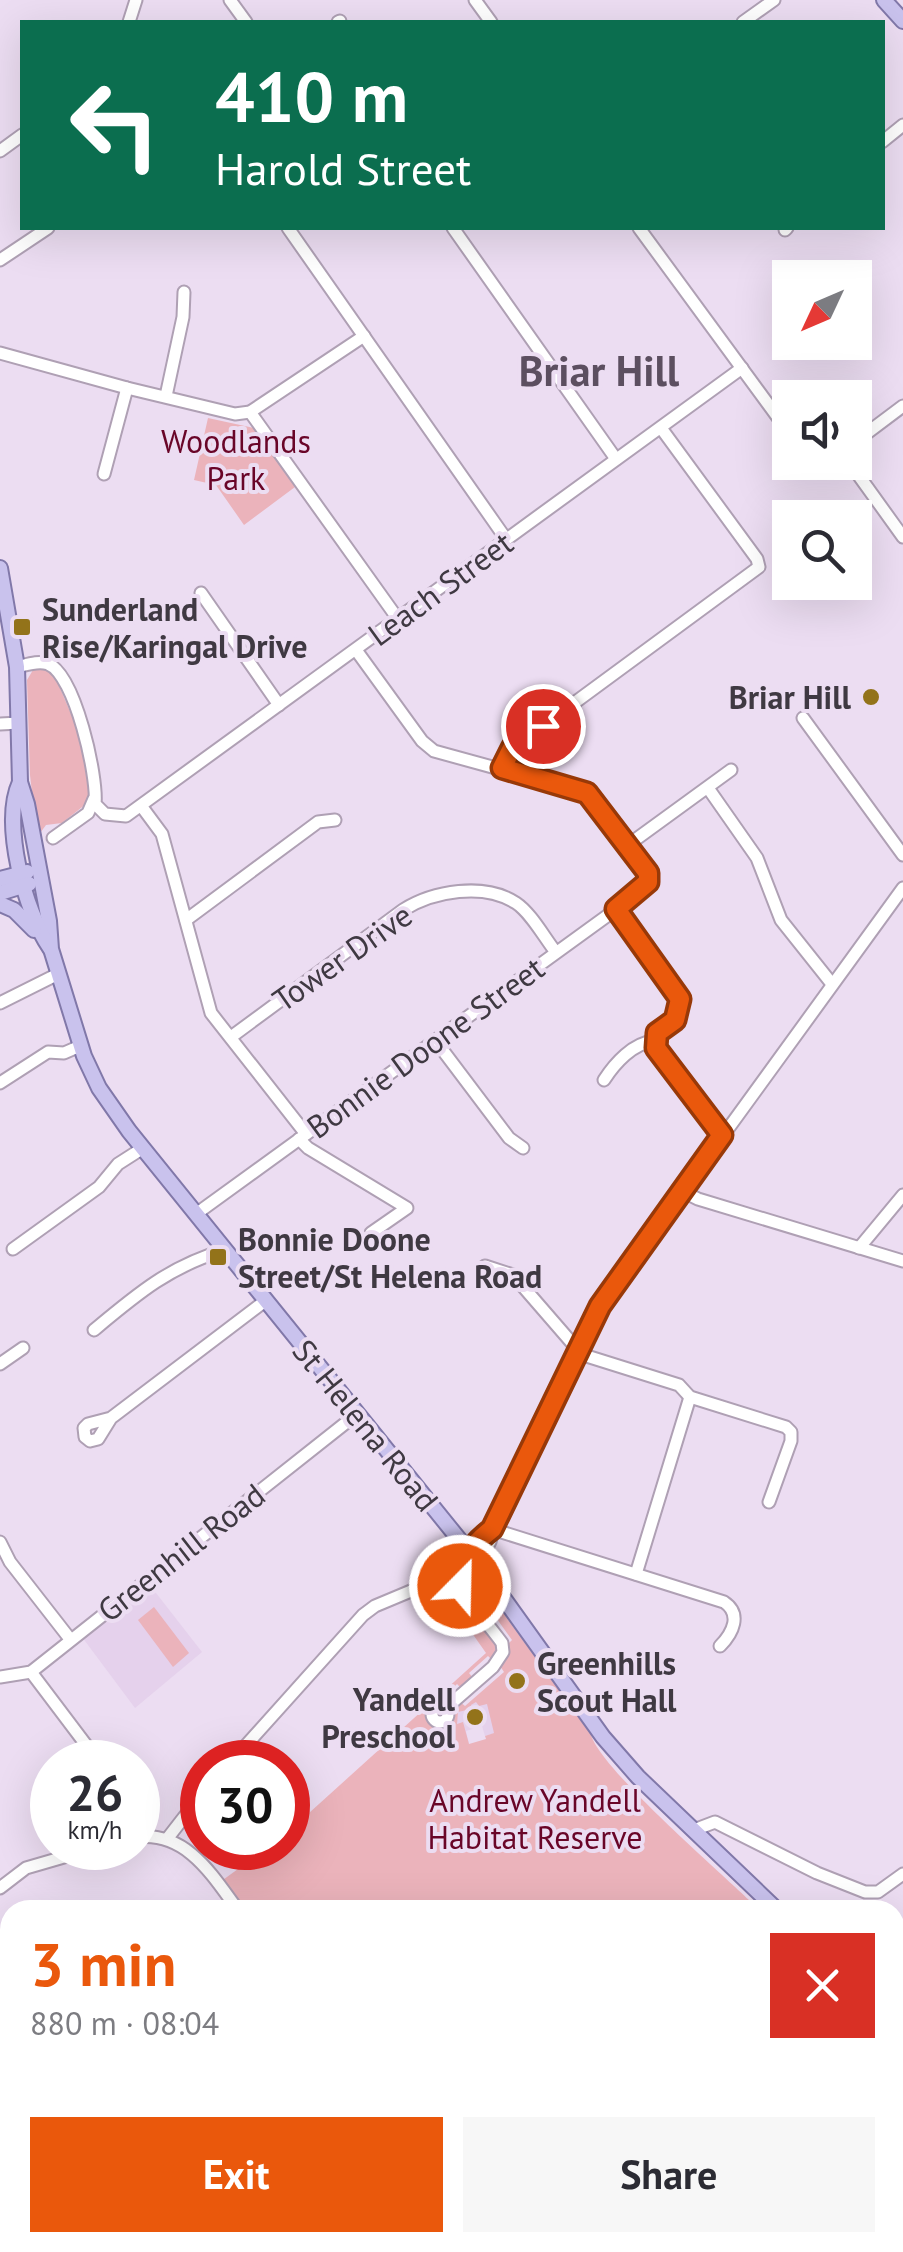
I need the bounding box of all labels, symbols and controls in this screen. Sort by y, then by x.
text: 410 m [215,51,408,141]
icon: left [50,60,180,190]
text: Harold Street [215,139,471,197]
north arrow [772,260,872,360]
map controls [772,260,872,600]
district label: Briar Hill [519,343,680,398]
button: sound [772,380,872,480]
park label: Woodlands Park [161,420,311,499]
button: search [772,500,872,600]
street label: Leach Street [359,521,521,655]
place label: Sunderland Rise/Karingal Drive [42,588,307,667]
marker: Sunderland Rise/Karingal Drive [11,616,33,638]
place label: Briar Hill [729,676,852,718]
pin [501,684,586,769]
marker: Briar Hill [860,686,882,708]
icon: arrive [516,699,571,754]
street label: Tower Drive [264,894,420,1020]
street label: Bonnie Doone Street [298,947,552,1147]
place label: Bonnie Doone Street/St Helena Road [238,1218,542,1297]
marker: Bonnie Doone Street/St Helena Road [207,1246,229,1268]
street label: St Helena Road [284,1330,448,1520]
street label: Greenhill Road [89,1474,273,1630]
position arrow [408,1534,512,1638]
place label: Greenhills Scout Hall [537,1642,677,1721]
marker: Greenhills Scout Hall [506,1670,528,1692]
place label: Yandell Preschool [322,1678,456,1757]
marker: Yandell Preschool [464,1706,486,1728]
speed limit sign: 30 [180,1740,310,1870]
text: 26 [67,1760,123,1825]
park label: Andrew Yandell Habitat Reserve [427,1779,643,1858]
text: km/h [68,1814,122,1846]
text: 3 min [30,1925,176,2003]
button: close [770,1933,875,2038]
text: 880 m · 08:04 [30,2002,219,2044]
button: Exit [30,2117,443,2232]
button: Share [463,2117,875,2232]

